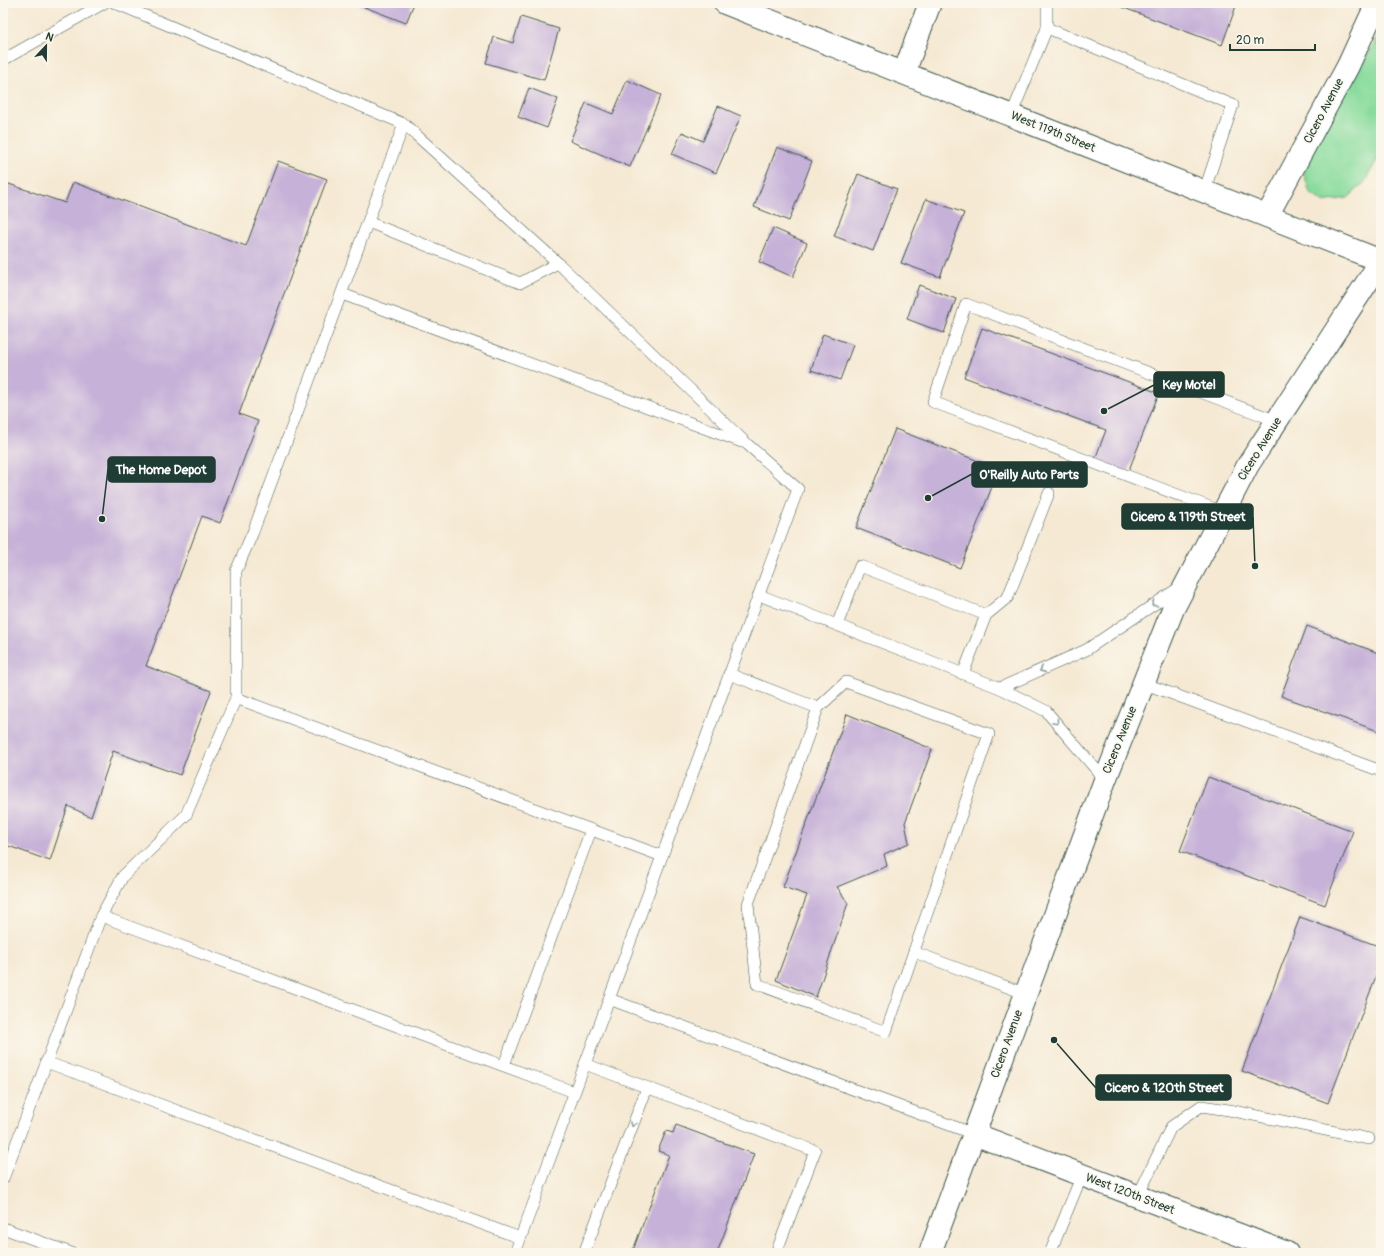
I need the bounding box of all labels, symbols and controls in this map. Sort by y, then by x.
north arrow [26,26,66,66]
scale bar [1230,26,1315,52]
text: N [44,30,56,45]
text: 20 m [1236,33,1265,48]
street label: Cicero Avenue [1301,76,1347,146]
street label: West 119th Street [1008,108,1098,156]
callout: Key Motel [1154,372,1224,397]
text: Key Motel [1162,377,1216,393]
street label: Cicero Avenue [1235,415,1285,483]
callout: The Home Depot [108,457,215,482]
text: The Home Depot [114,462,207,478]
callout: O'Reilly Auto Parts [972,462,1087,487]
text: O'Reilly Auto Parts [979,467,1079,483]
callout: Cicero & 119th Street [1122,504,1253,529]
text: Cicero & 119th Street [1131,509,1246,525]
one-way arrow [1151,600,1158,607]
one-way arrow [1039,665,1046,673]
street label: Cicero Avenue [1100,704,1140,776]
one-way arrow [1052,718,1059,725]
street label: Cicero Avenue [988,1008,1026,1080]
callout: Cicero & 120th Street [1096,1075,1231,1100]
text: Cicero & 120th Street [1104,1080,1224,1096]
one-way arrow [630,1120,638,1127]
street label: West 120th Street [1083,1170,1177,1218]

